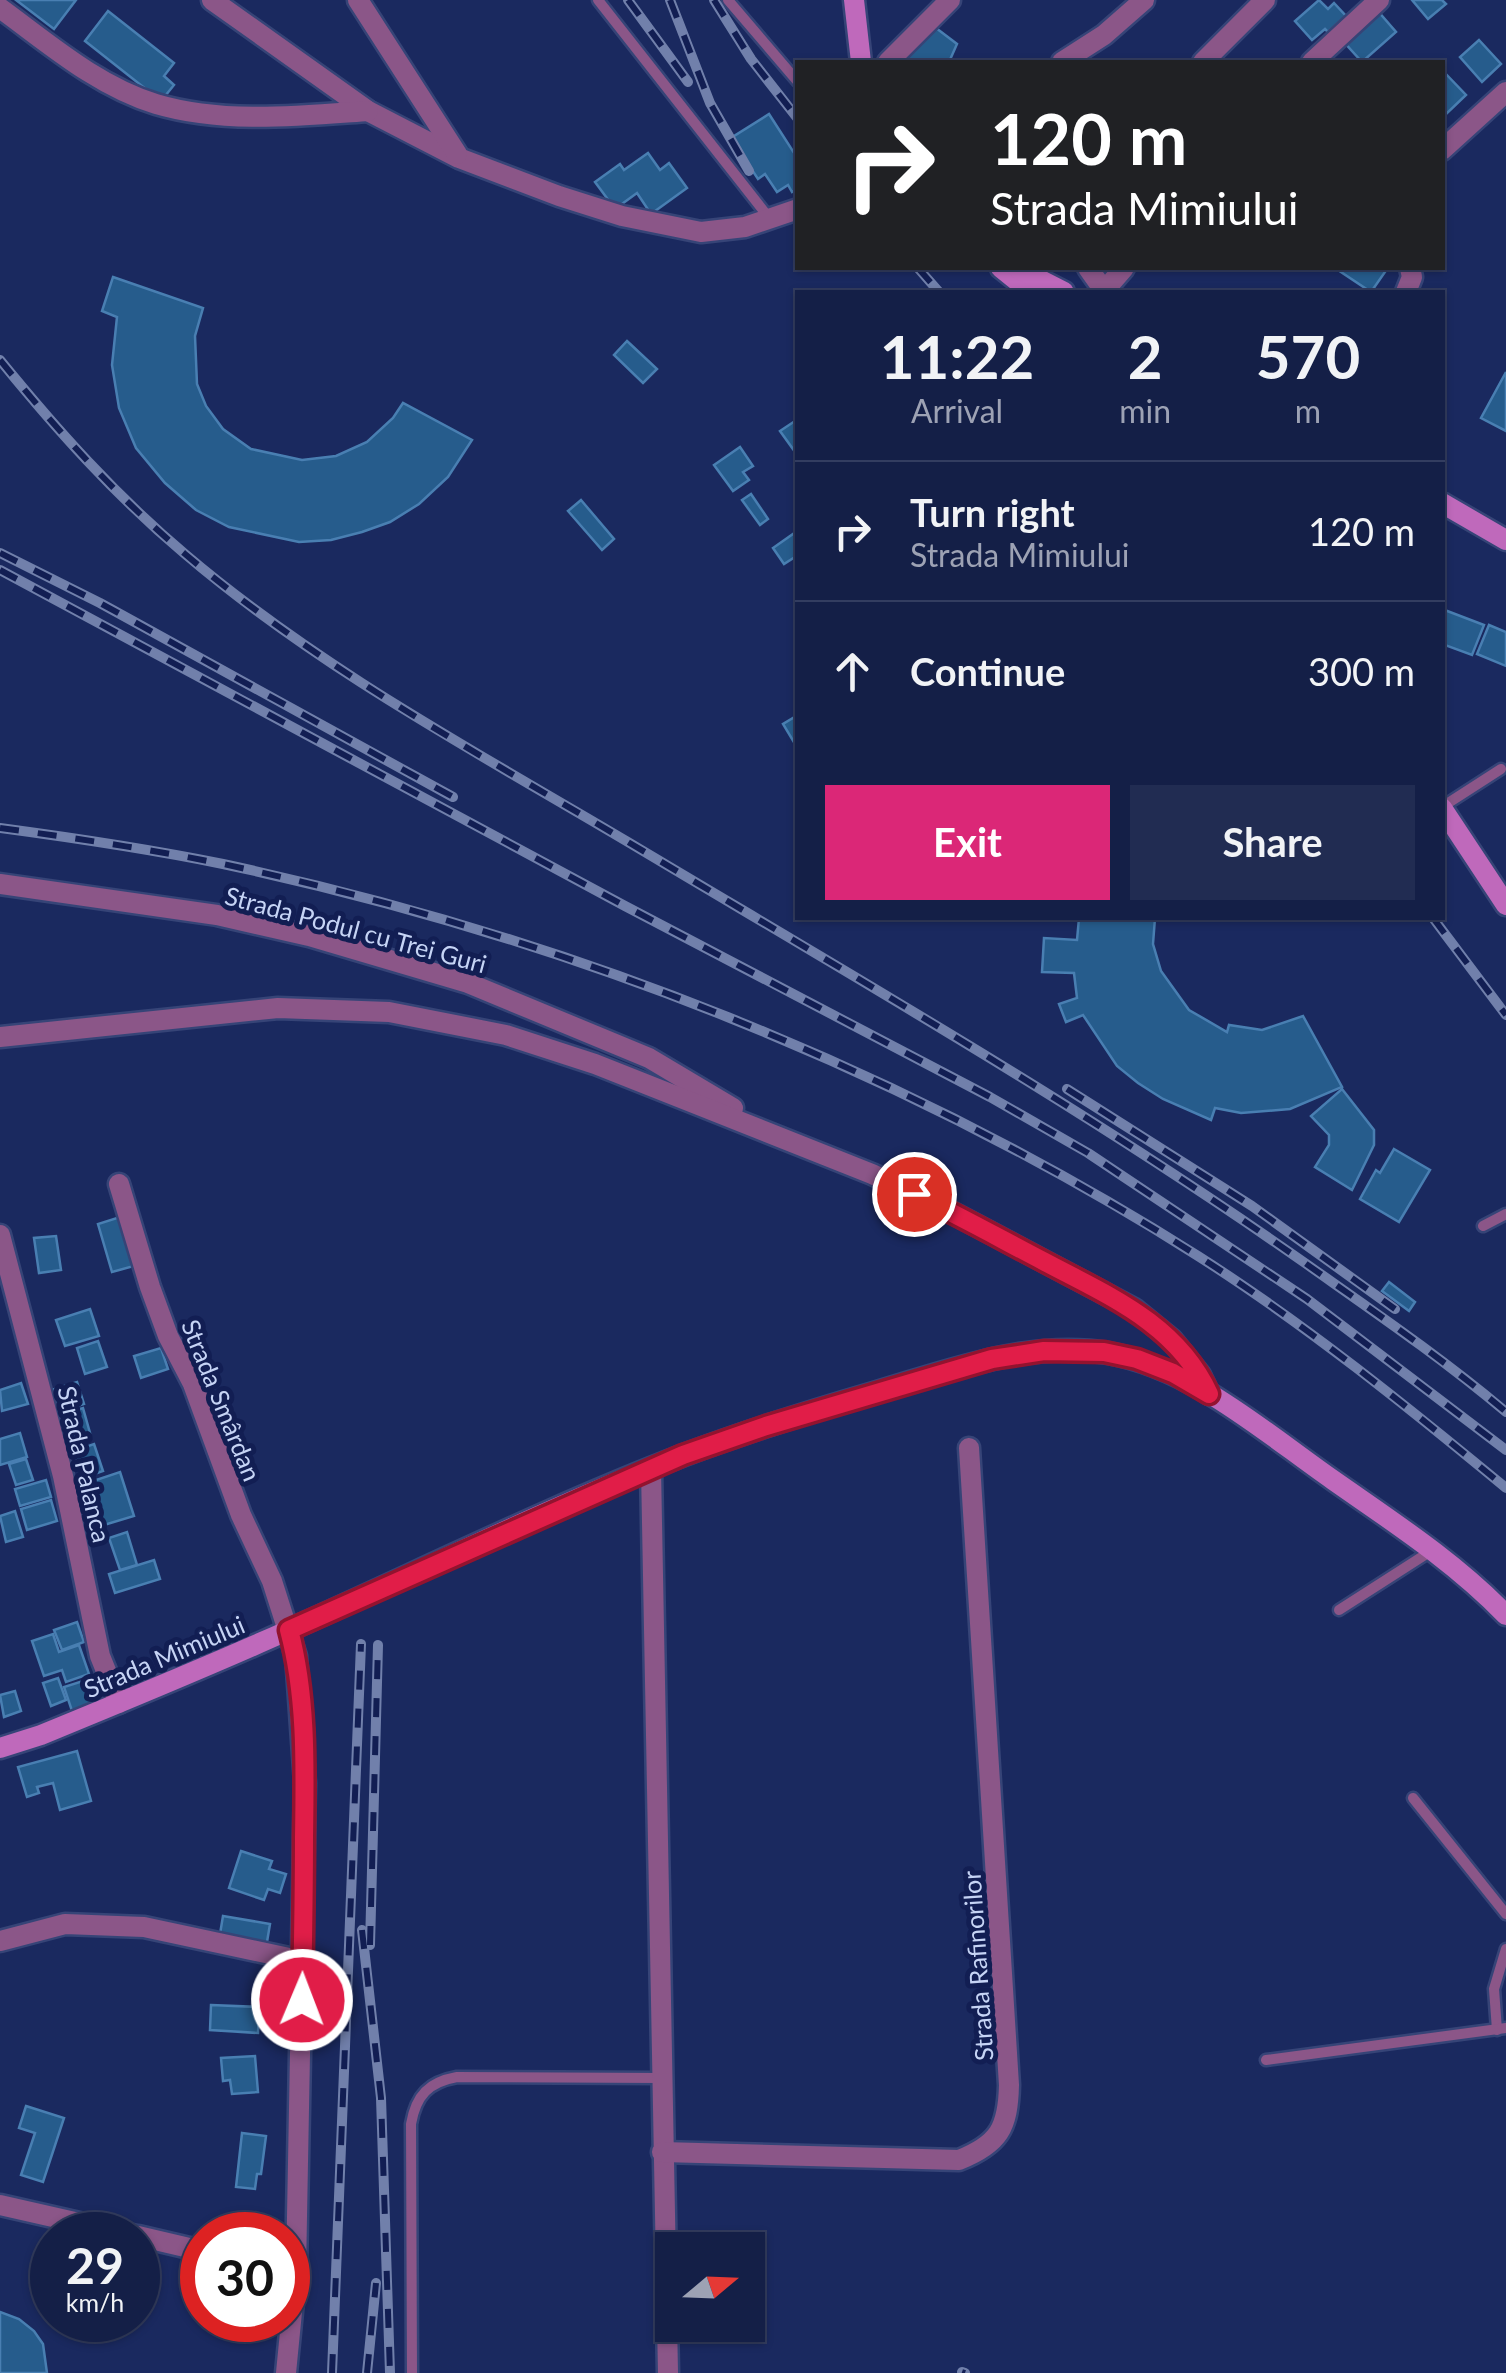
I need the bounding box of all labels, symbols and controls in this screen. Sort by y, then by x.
text: 120 m [990,96,1187,180]
icon: right [825,100,955,230]
text: Strada Mimiului [990,181,1299,235]
text: 11:22 [880,320,1034,392]
text: 2 [1128,320,1163,392]
text: 570 [1256,320,1360,392]
text: Arrival [911,391,1003,430]
text: min [1119,391,1171,430]
text: m [1295,391,1321,430]
text: Turn right [910,489,1075,535]
icon: right [825,504,880,559]
text: 120 m [1308,508,1415,554]
text: Strada Mimiului [910,535,1130,574]
icon: ahead [825,644,880,699]
text: Continue [910,648,1065,694]
text: 300 m [1308,648,1415,694]
button: Exit [825,785,1110,900]
button: Share [1130,785,1415,900]
street label: Strada Podul cu Trei Guri [222,880,490,978]
pin [872,1152,957,1237]
icon: arrive [887,1167,942,1222]
street label: Strada Smârdan [176,1315,268,1485]
street label: Strada Palanca [52,1383,118,1545]
street label: Strada Mimiului [79,1609,249,1703]
street label: Strada Rafinorilor [955,1870,999,2062]
position arrow [250,1948,354,2052]
speed limit sign: 30 [180,2212,310,2342]
north arrow [655,2232,765,2342]
map controls [655,2232,765,2342]
text: 29 [66,2235,124,2295]
text: km/h [66,2287,124,2317]

